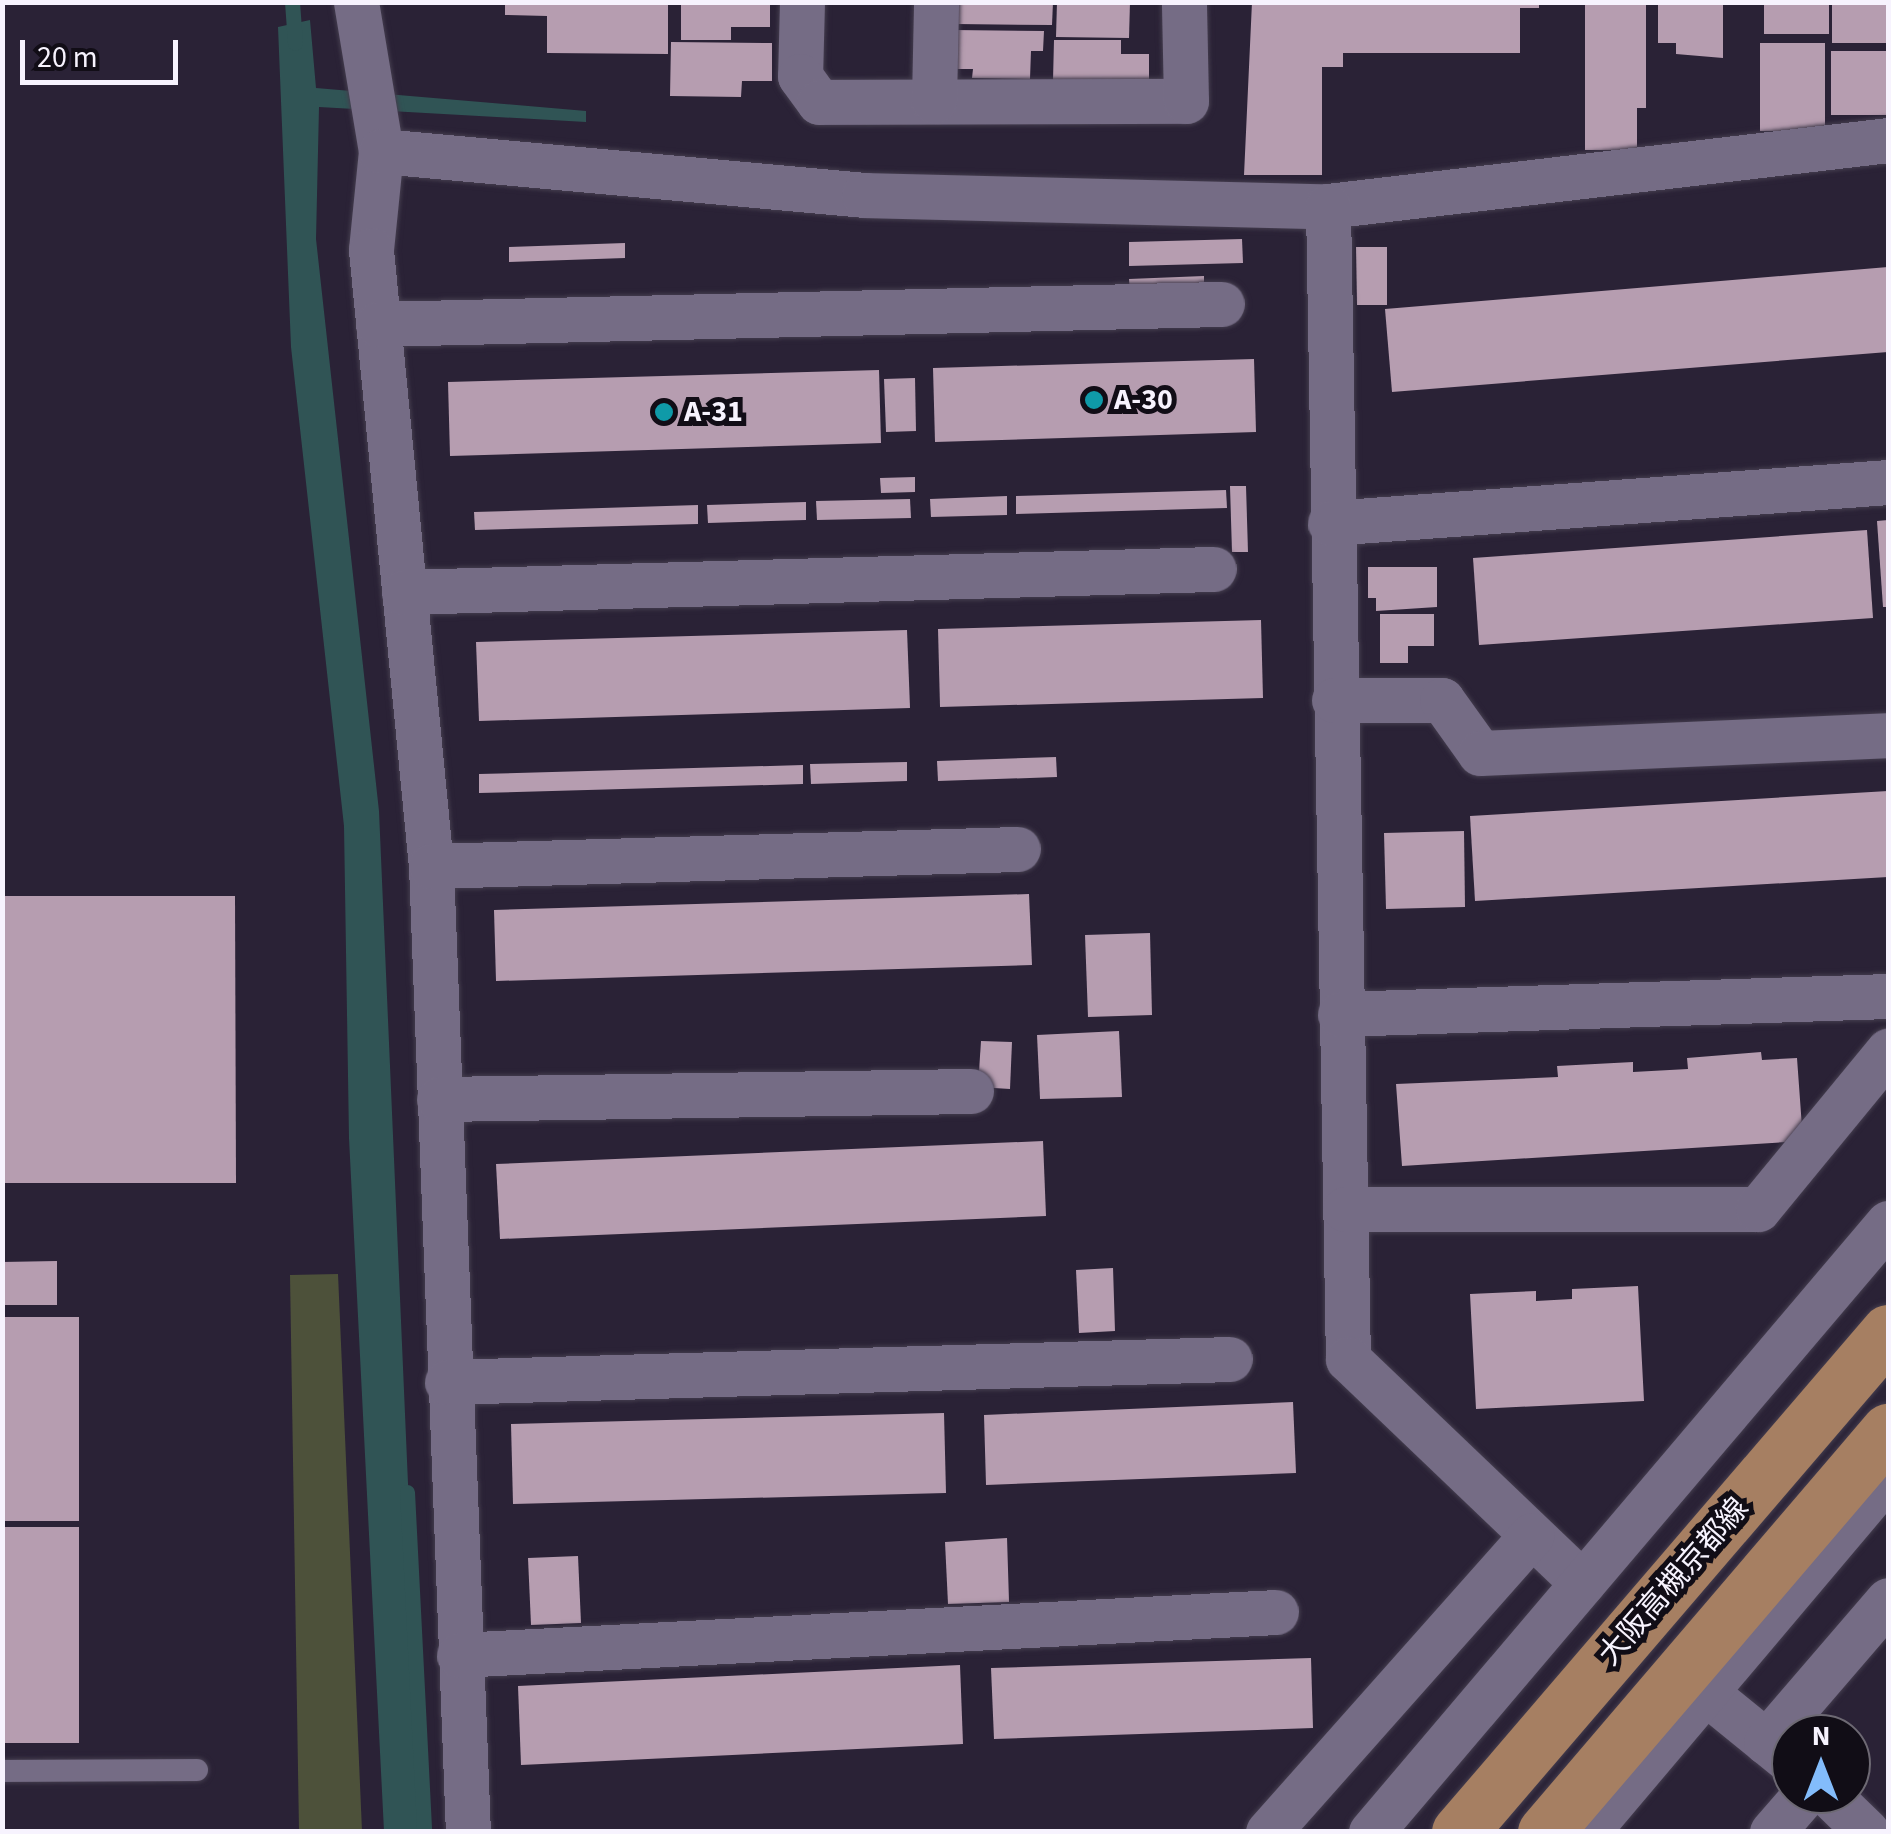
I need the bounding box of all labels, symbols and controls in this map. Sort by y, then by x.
scale bar [25,20,182,82]
text: 20 m [37,36,98,79]
place label: A-30 [1114,382,1173,418]
marker: A-30 [1083,389,1105,411]
place label: A-31 [684,394,743,430]
marker: A-31 [653,401,675,423]
street label: 大阪高槻京都線 [1592,1491,1756,1673]
north arrow [1771,1714,1871,1814]
text: N [1812,1716,1830,1756]

